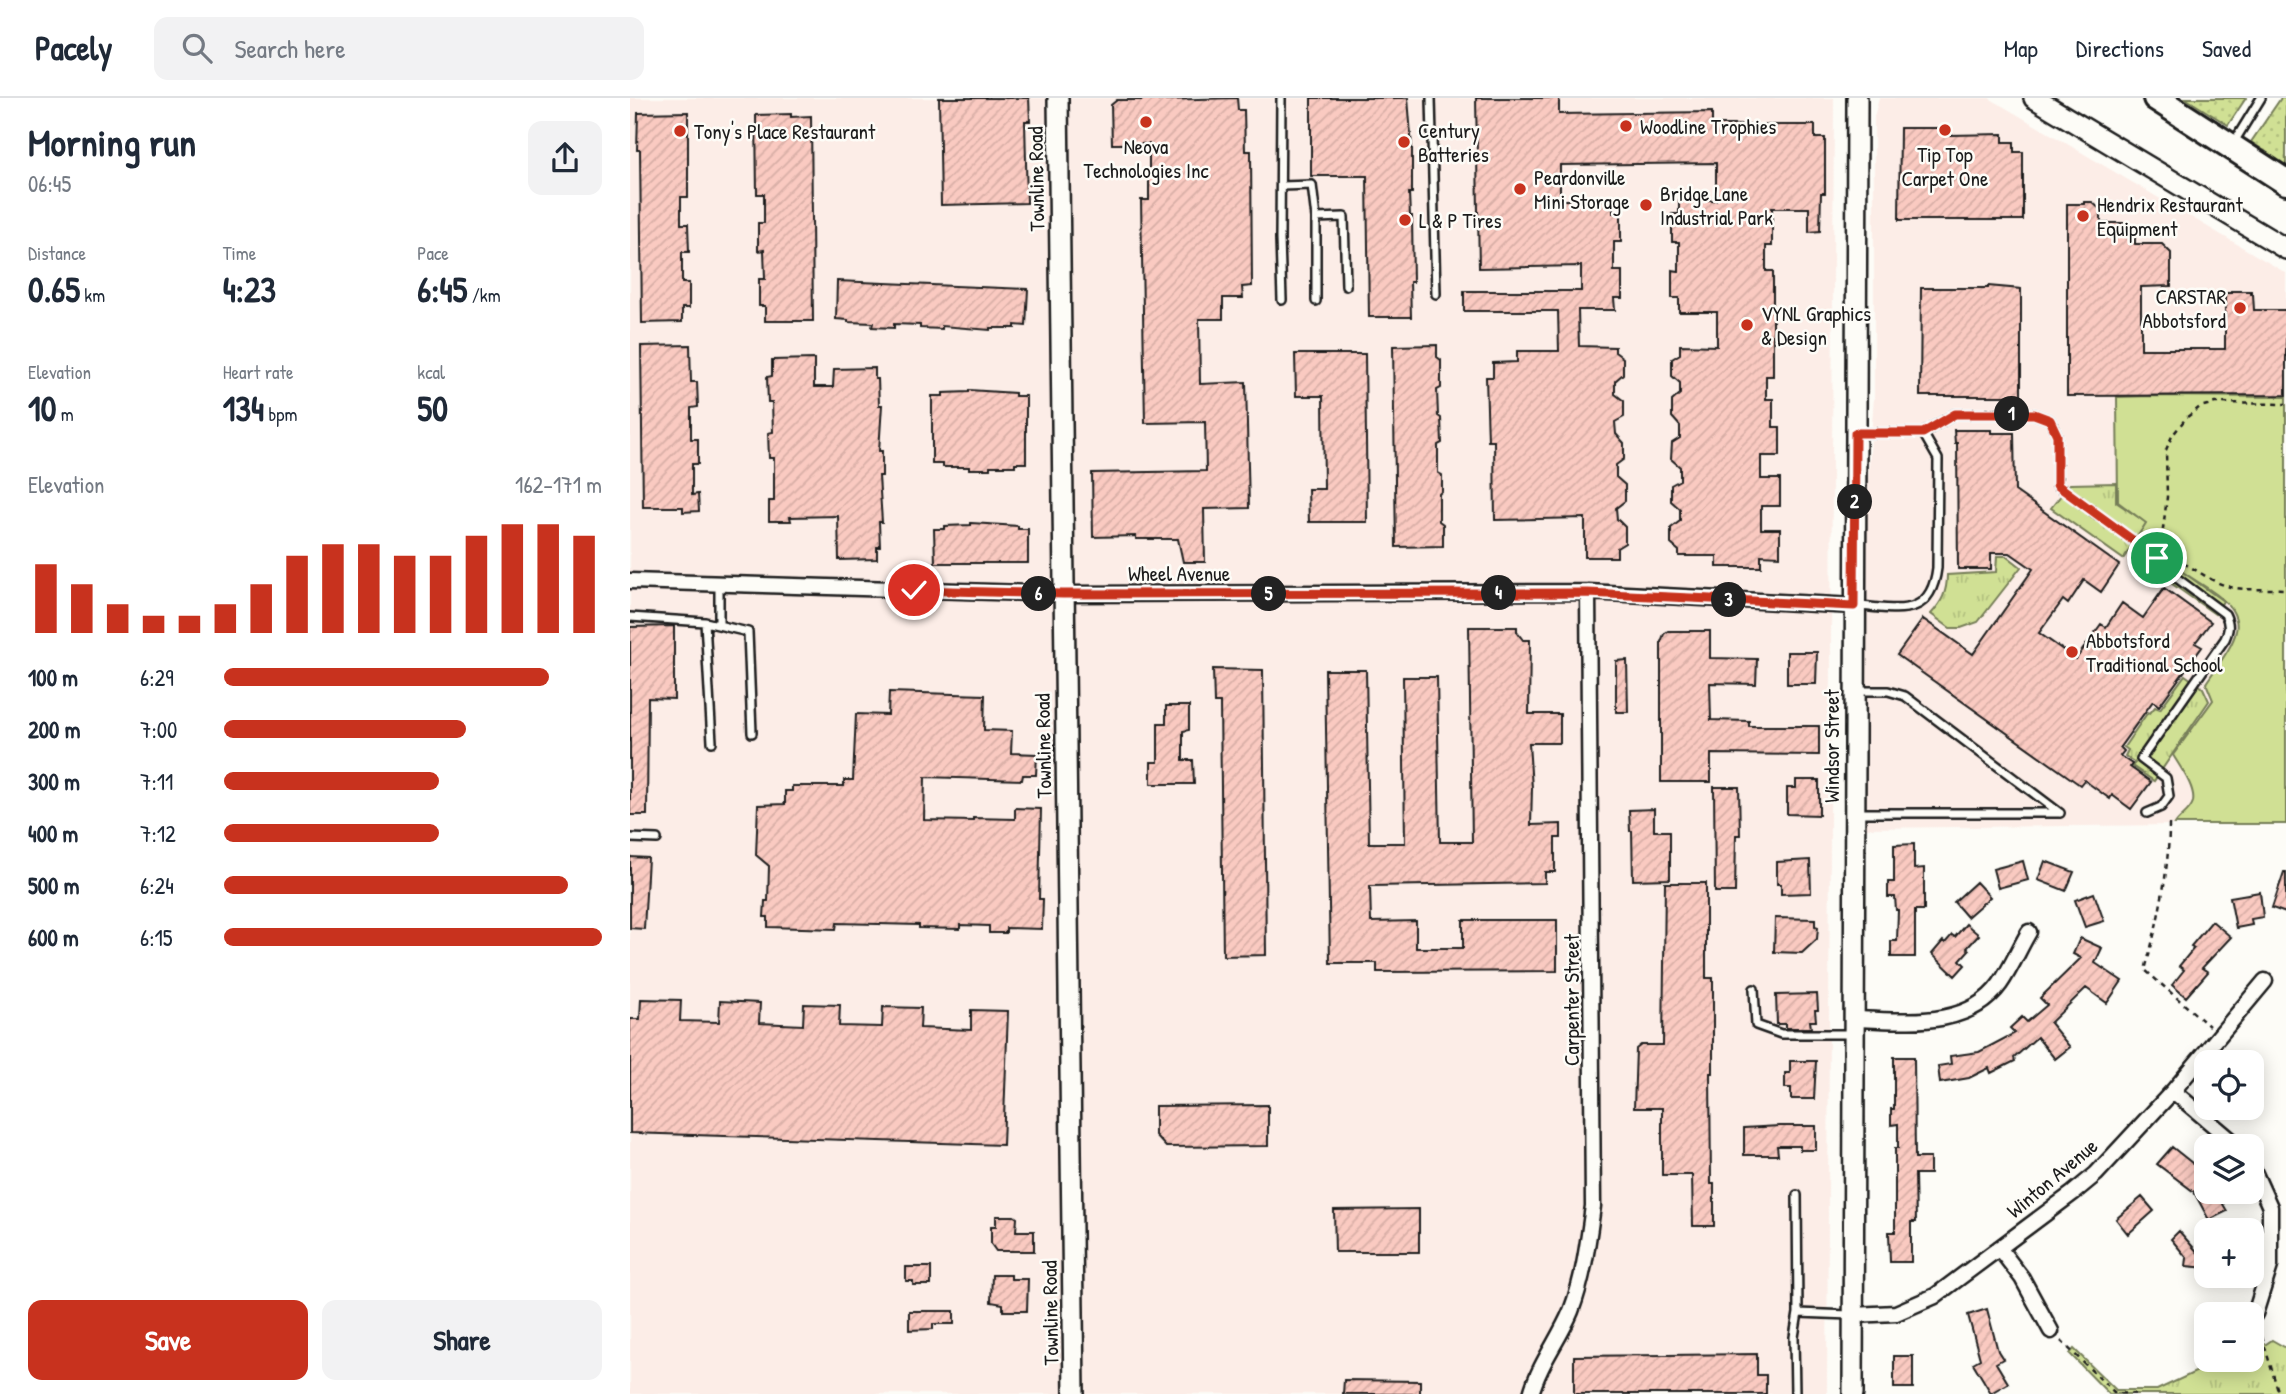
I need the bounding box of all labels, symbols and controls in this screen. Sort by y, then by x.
search box [154,17,644,80]
text: Pacely [35,26,112,70]
icon: search [178,29,216,67]
text: Search here [234,31,346,66]
text: Map [2004,32,2038,64]
text: Directions [2076,32,2164,64]
text: Saved [2202,32,2251,64]
place label: Woodline Trophies [1640,112,1776,141]
marker: Neova Technologies Inc [1138,114,1154,130]
text: Morning run [28,116,196,168]
place label: Century Batteries [1418,116,1489,169]
place label: Tony's Place Restaurant [694,117,876,146]
marker: Woodline Trophies [1618,118,1634,134]
button: share [528,121,602,195]
marker: Tip Top Carpet One [1937,122,1953,138]
marker: Tony's Place Restaurant [672,123,688,139]
street label: Townline Road [1021,126,1051,232]
place label: Neova Technologies Inc [1083,132,1209,185]
marker: Century Batteries [1396,134,1412,150]
place label: Tip Top Carpet One [1902,140,1988,193]
place label: Peardonville Mini Storage [1534,163,1630,216]
text: 06:45 [28,168,71,199]
place label: Bridge Lane Industrial Park [1660,179,1773,232]
marker: Peardonville Mini Storage [1512,181,1528,197]
place label: Hendrix Restaurant Equipment [2097,190,2244,243]
marker: Bridge Lane Industrial Park [1638,197,1654,213]
place label: L & P Tires [1419,206,1502,235]
marker: Hendrix Restaurant Equipment [2075,208,2091,224]
marker: L & P Tires [1397,212,1413,228]
text: Distance [28,240,86,266]
text: Time [223,240,256,266]
text: Pace [417,240,449,266]
text: 0.65 [28,266,80,313]
text: 4:23 [223,266,276,313]
text: 6:45 [417,266,467,313]
text: km [80,282,105,308]
text: /km [467,282,501,308]
place label: CARSTAR Abbotsford [2142,282,2226,335]
place label: VYNL Graphics & Design [1761,299,1871,352]
marker: CARSTAR Abbotsford [2232,300,2248,316]
marker: VYNL Graphics & Design [1739,317,1755,333]
text: Elevation [28,359,91,385]
text: Heart rate [223,359,294,385]
text: kcal [417,359,445,385]
text: 10 [28,385,56,432]
text: 134 [223,385,264,432]
text: 50 [417,385,448,432]
pin: 1 [1994,396,2030,432]
text: 1 [2008,400,2015,426]
text: m [56,401,74,427]
text: bpm [264,401,297,427]
text: Elevation [28,469,104,500]
text: 162–171 m [515,469,602,500]
pin: 2 [1838,484,1872,520]
text: 2 [1850,488,1859,514]
pin [2127,528,2187,588]
icon: arrive [2138,539,2176,577]
street label: Wheel Avenue [1128,559,1230,588]
pin [884,560,944,620]
icon: check [895,571,933,609]
pin: 4 [1482,575,1516,610]
pin: 6 [1022,576,1056,612]
pin: 5 [1252,576,1286,612]
text: 4 [1495,579,1502,605]
text: 6 [1035,580,1042,606]
text: 5 [1264,580,1273,606]
pin: 3 [1712,582,1746,618]
text: 3 [1724,586,1733,612]
place label: Abbotsford Traditional School [2086,626,2223,679]
marker: Abbotsford Traditional School [2064,644,2080,660]
text: 100 m [28,662,78,693]
text: 6:29 [140,662,174,693]
street label: Windsor Street [1817,688,1846,803]
street label: Townline Road [1028,693,1058,799]
text: 200 m [28,714,80,745]
text: 7:00 [140,714,177,745]
text: 300 m [28,766,80,797]
text: 7:11 [140,766,173,797]
text: 400 m [28,818,78,849]
text: 7:12 [140,818,176,849]
text: 500 m [28,870,79,901]
text: 6:24 [140,870,174,901]
text: 600 m [28,922,79,953]
text: 6:15 [140,922,173,953]
street label: Carpenter Street [1557,933,1586,1066]
map controls [2194,1050,2264,1372]
button: locate [2194,1050,2264,1120]
street label: Winton Avenue [2000,1131,2104,1225]
button: layers [2194,1134,2264,1204]
button: + [2194,1218,2264,1288]
street label: Townline Road [1035,1260,1065,1366]
button: Save [28,1300,308,1380]
button: Share [322,1300,602,1380]
button: − [2194,1302,2264,1372]

